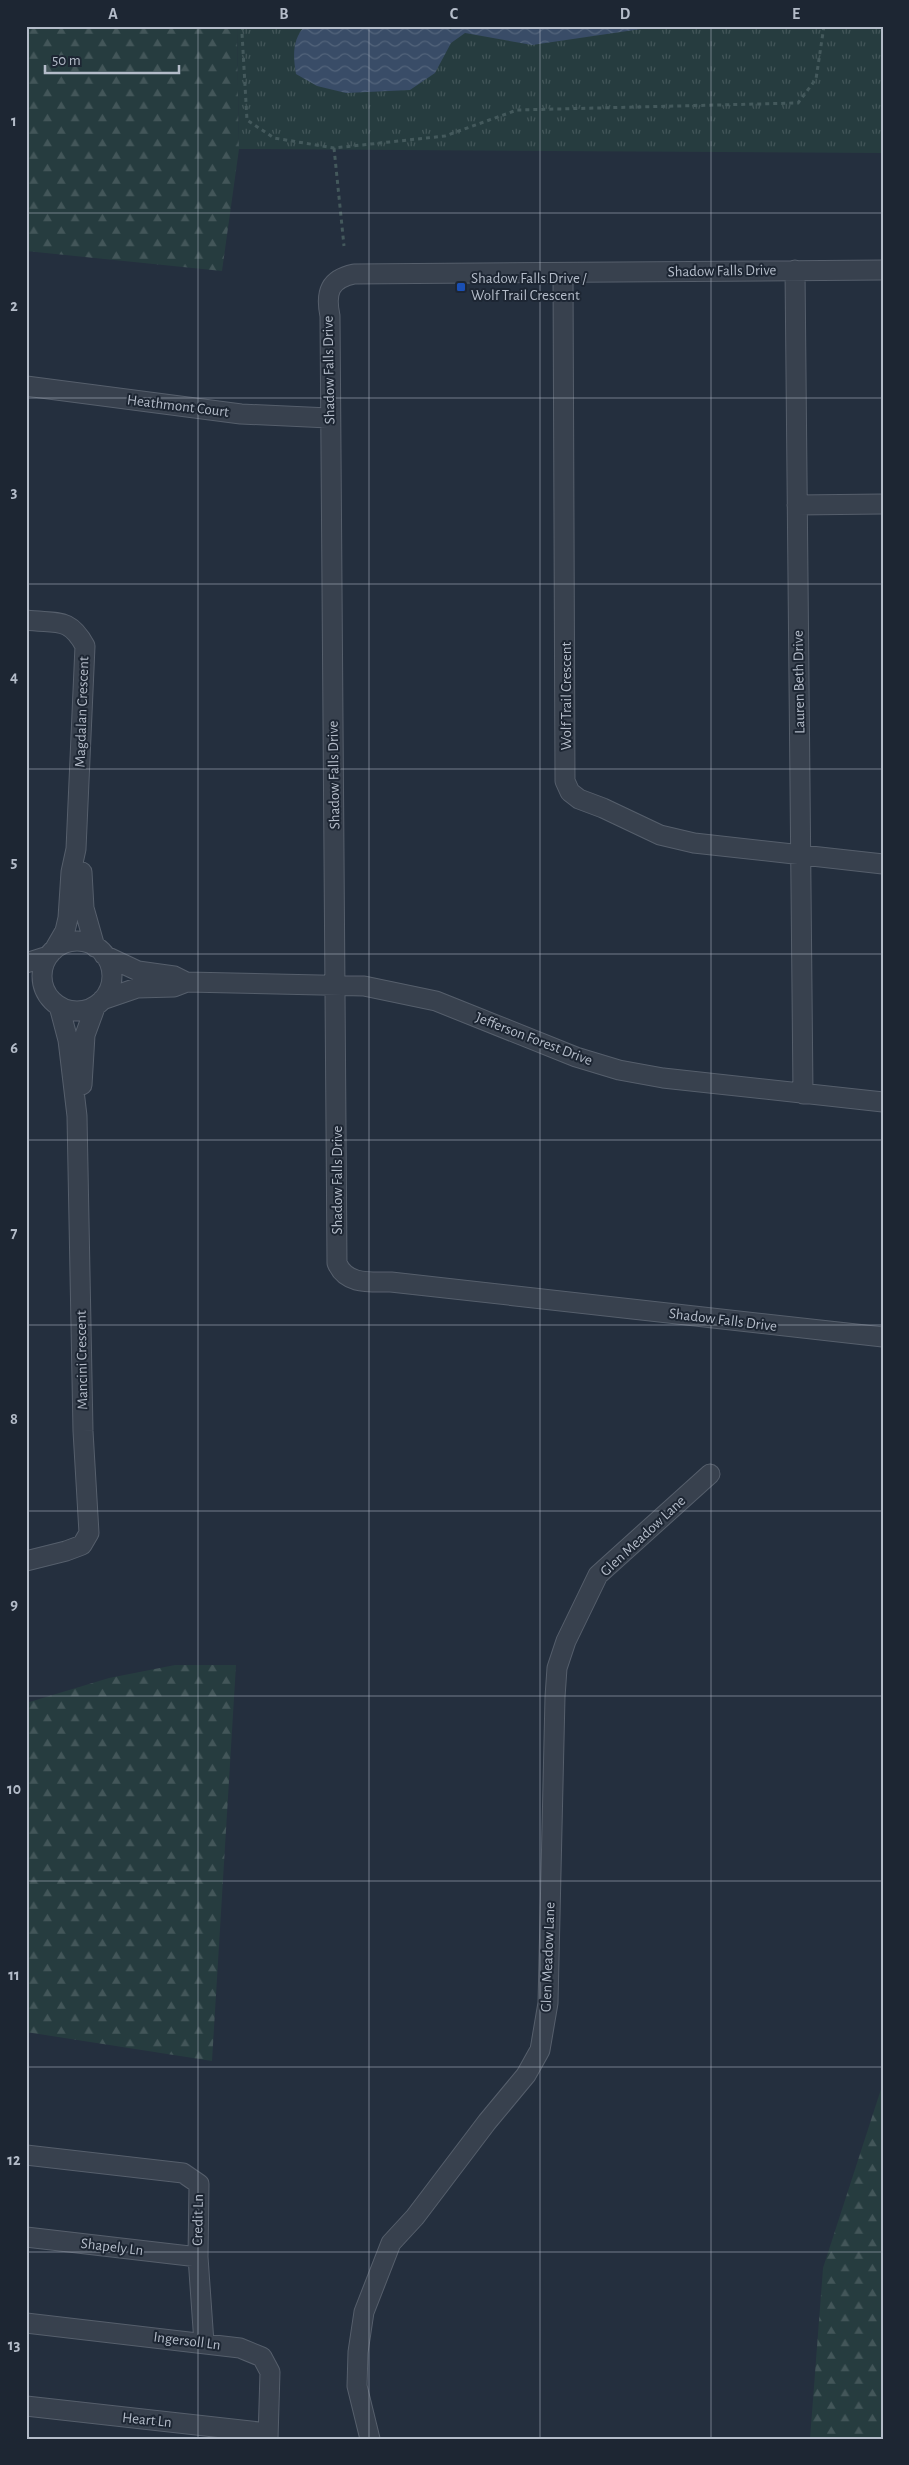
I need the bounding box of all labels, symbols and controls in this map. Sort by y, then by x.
text: A [108,6,118,22]
text: B [279,6,289,22]
text: C [450,6,459,22]
text: D [620,6,631,22]
text: E [792,6,800,22]
scale bar [45,42,179,74]
text: 50 m [52,53,81,68]
text: 1 [11,113,17,129]
street label: Shadow Falls Drive [667,263,777,279]
place label: Shadow Falls Drive / Wolf Trail Crescent [471,271,587,303]
marker: Shadow Falls Drive / Wolf Trail Crescent [455,281,467,293]
text: 2 [10,298,18,314]
street label: Shadow Falls Drive [321,315,337,425]
street label: Heathmont Court [126,392,230,420]
text: 3 [11,484,18,500]
street label: Lauren Beth Drive [791,630,807,734]
street label: Wolf Trail Crescent [559,641,574,750]
street label: Magdalan Crescent [73,656,91,768]
text: 4 [10,669,18,685]
street label: Shadow Falls Drive [326,720,342,830]
text: 5 [11,854,18,870]
street label: Jefferson Forest Drive [474,1010,595,1068]
text: 6 [10,1040,18,1056]
street label: Shadow Falls Drive [330,1126,345,1234]
text: 7 [11,1225,18,1241]
street label: Shadow Falls Drive [668,1306,778,1334]
street label: Mancini Crescent [74,1310,90,1410]
text: 8 [10,1411,18,1427]
street label: Glen Meadow Lane [598,1493,688,1579]
text: 9 [10,1596,18,1612]
text: 10 [7,1781,21,1797]
street label: Glen Meadow Lane [539,1902,557,2012]
text: 11 [8,1967,20,1983]
text: 12 [7,2152,21,2168]
street label: Credit Ln [190,2194,206,2246]
street label: Shapely Ln [80,2236,144,2258]
street label: Ingersoll Ln [153,2329,221,2353]
text: 13 [8,2337,20,2353]
street label: Heart Ln [121,2410,173,2430]

